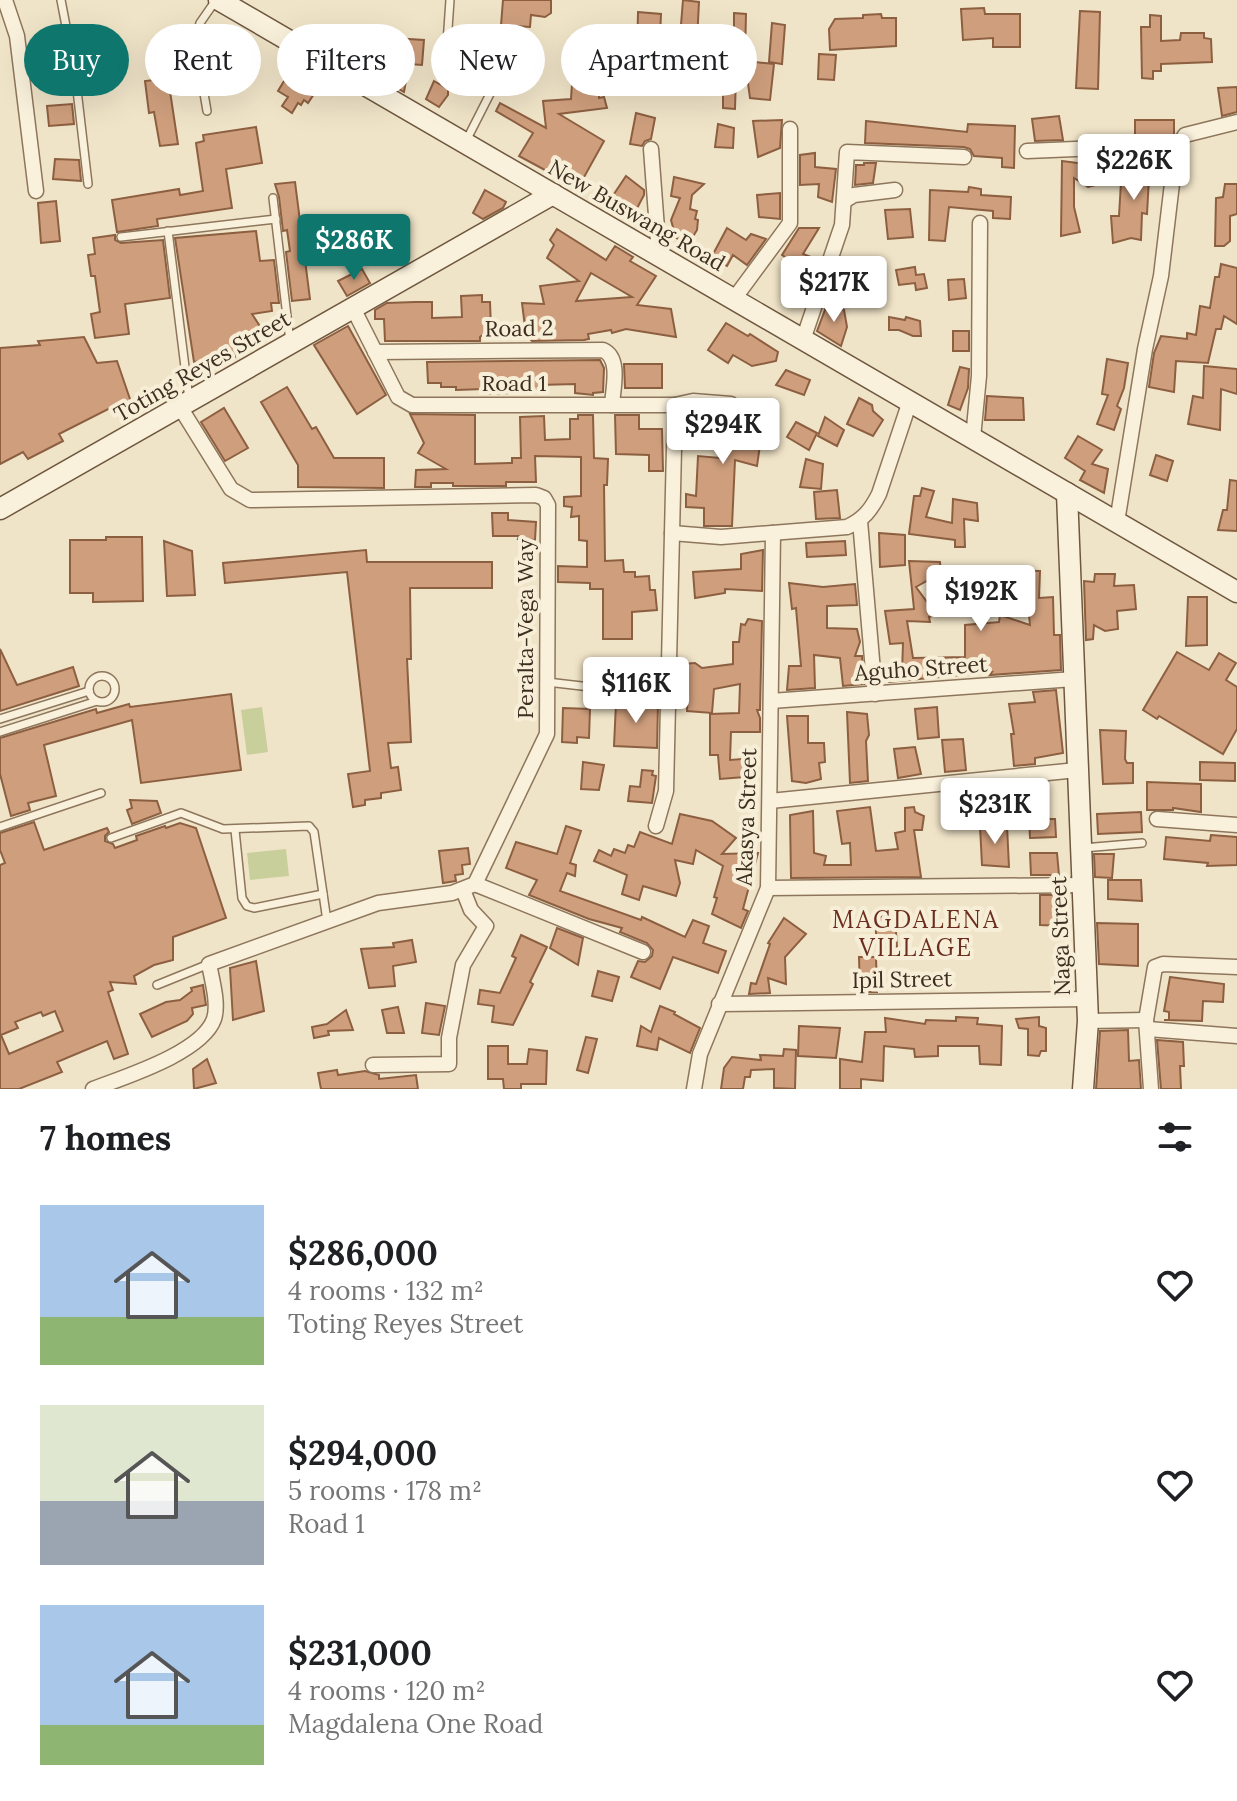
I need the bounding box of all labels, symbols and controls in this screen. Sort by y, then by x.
chip: Buy [24,24,129,96]
chip: Rent [145,24,261,96]
chip: Filters [277,24,415,96]
chip: New [431,24,545,96]
chip: Apartment [561,24,757,96]
pin: $226K [1078,134,1190,202]
text: $226K [1096,143,1172,176]
street label: New Buswang Road [544,153,730,277]
pin: $286K [298,214,410,282]
text: $286K [315,223,393,256]
pin: $217K [778,256,890,324]
text: $217K [799,265,869,298]
street label: Toting Reyes Street [109,304,296,428]
street label: Road 2 [484,313,554,343]
street label: Road 1 [482,369,546,397]
pin: $294K [667,398,779,466]
text: $294K [685,407,761,440]
street label: Peralta-Vega Way [511,539,539,719]
pin: $192K [925,565,1037,633]
text: $192K [944,574,1018,607]
street label: Aguho Street [853,649,989,687]
pin: $116K [580,657,692,725]
text: $116K [601,666,671,699]
street label: Akasya Street [730,747,762,888]
pin: $231K [939,778,1051,846]
text: $231K [959,787,1031,820]
street label: Naga Street [1044,875,1076,996]
district label: MAGDALENA VILLAGE [832,904,1000,963]
street label: Ipil Street [852,964,953,994]
icon: filters [1153,1115,1197,1159]
text: 7 homes [40,1116,171,1159]
text: $286,000 [288,1231,438,1274]
icon: home [104,1237,200,1333]
icon: heart [1153,1263,1197,1307]
text: 4 rooms · 132 m² [288,1274,484,1307]
text: Toting Reyes Street [288,1307,523,1340]
text: $294,000 [288,1431,437,1474]
icon: home [104,1437,200,1533]
icon: heart [1153,1463,1197,1507]
text: 5 rooms · 178 m² [288,1474,482,1507]
text: Road 1 [288,1507,365,1540]
text: $231,000 [288,1631,432,1674]
icon: home [104,1637,200,1733]
icon: heart [1153,1663,1197,1707]
text: 4 rooms · 120 m² [288,1674,486,1707]
text: Magdalena One Road [288,1707,543,1740]

